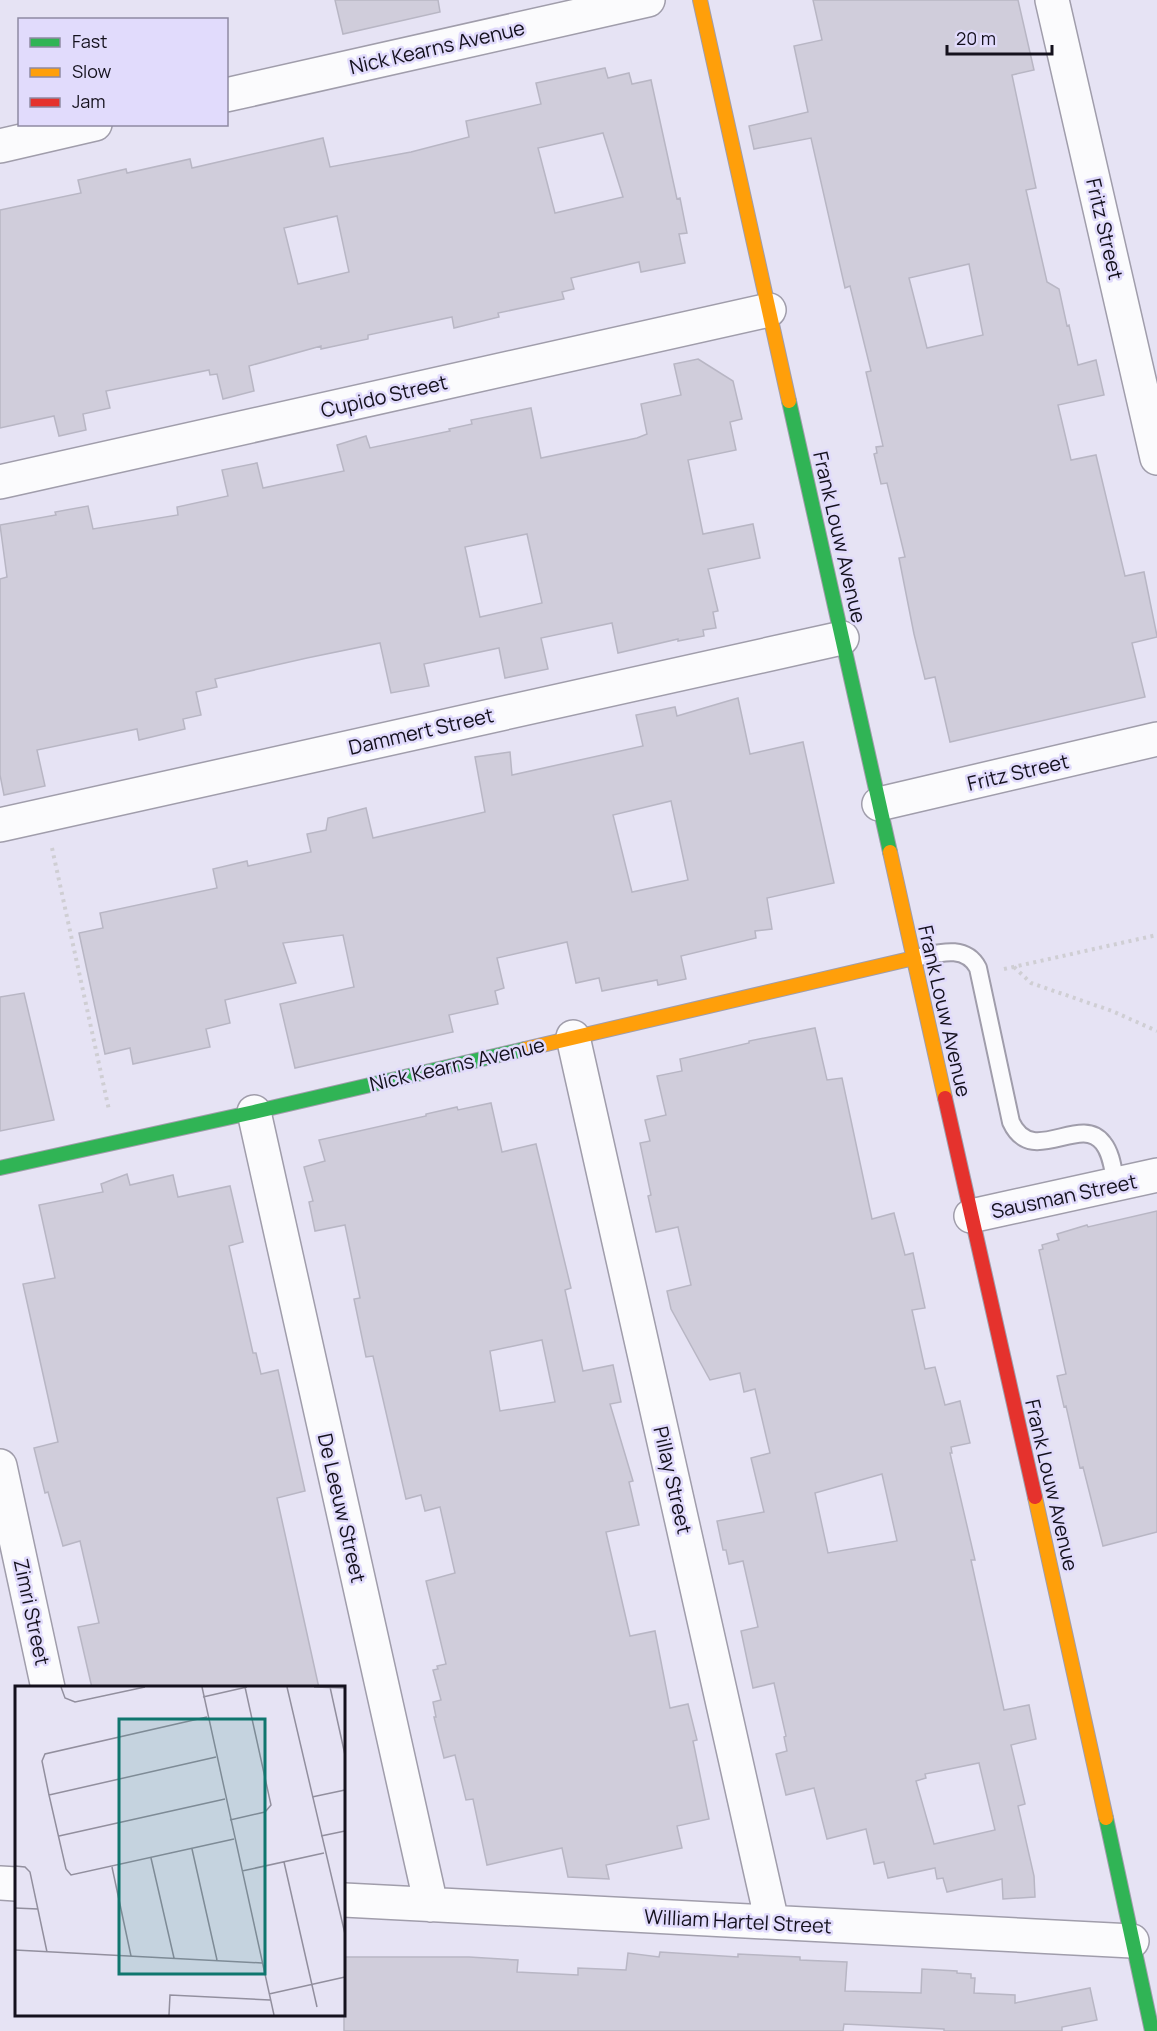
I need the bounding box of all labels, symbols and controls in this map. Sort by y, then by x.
street label: Nick Kearns Avenue [347,14,527,80]
legend [18,18,228,126]
scale bar [947,18,1052,56]
text: 20 m [956,26,996,50]
text: Fast [72,29,107,53]
text: Slow [72,59,112,83]
text: Jam [72,89,106,113]
street label: Fritz Street [1080,176,1130,282]
street label: Cupido Street [318,368,450,424]
street label: Frank Louw Avenue [807,448,873,626]
street label: Dammert Street [346,701,496,761]
street label: Fritz Street [965,747,1071,797]
street label: Frank Louw Avenue [912,922,978,1100]
street label: Nick Kearns Avenue [367,1031,547,1097]
street label: Sausman Street [989,1167,1139,1225]
street label: Frank Louw Avenue [1019,1396,1085,1574]
street label: Pillay Street [647,1423,699,1537]
street label: De Leeuw Street [312,1431,372,1585]
street label: Zimri Street [8,1556,56,1668]
inset map [15,1686,345,2016]
street label: William Hartel Street [644,1903,832,1939]

